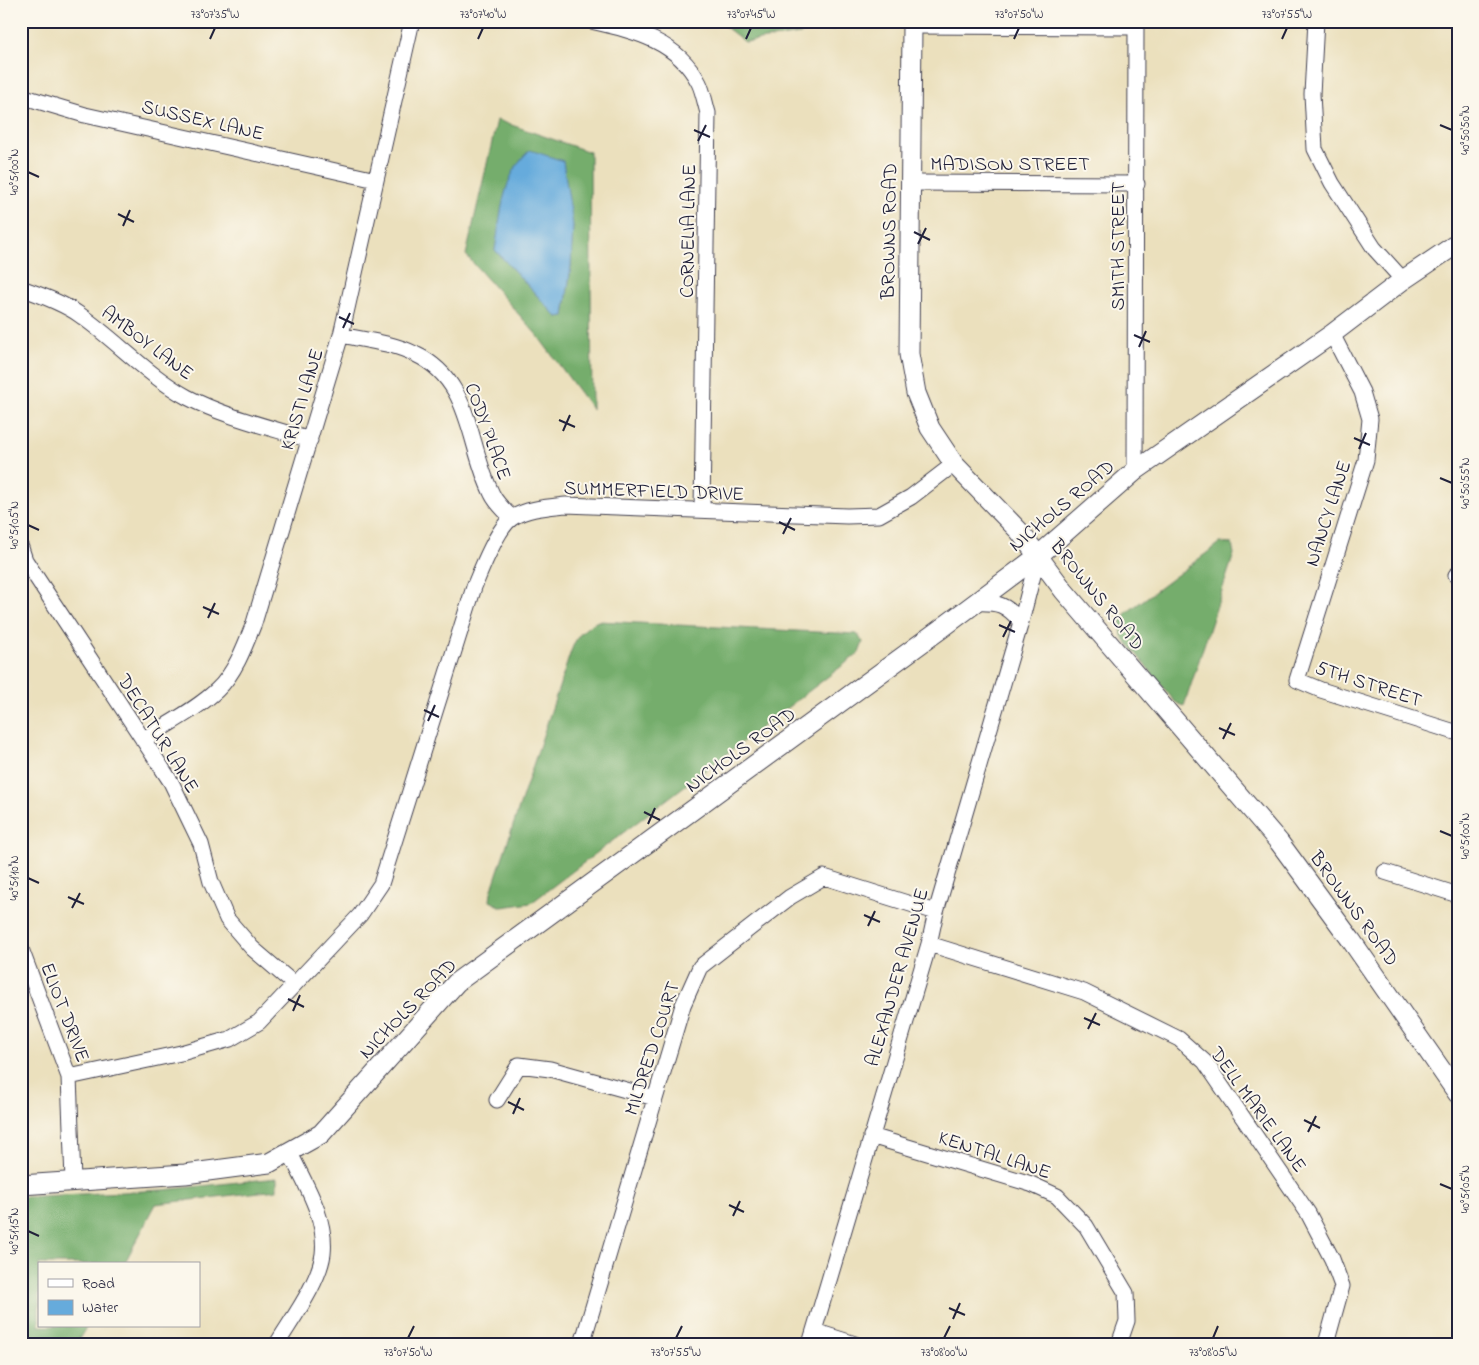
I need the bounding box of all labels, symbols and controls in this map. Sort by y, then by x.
text: 73°07'35"W [191,6,239,24]
text: 73°07'40"W [460,6,506,24]
text: 73°07'45"W [727,6,775,24]
text: 73°07'50"W [995,6,1043,24]
text: 73°07'55"W [1262,6,1312,24]
street label: SUSSEX LANE [138,93,267,150]
text: 40°50'50"N [1457,105,1475,155]
text: 40°51'00"N [6,149,24,195]
street label: MADISON STREET [930,151,1090,180]
street label: BROWNS ROAD [875,163,906,300]
street label: CORNELIA LANE [674,164,705,298]
street label: SMITH STREET [1105,182,1134,310]
street label: AMBOY LANE [94,300,199,388]
street label: KRISTI LANE [274,345,333,454]
street label: CODY PLACE [456,379,518,484]
street label: NICHOLS ROAD [1003,454,1122,560]
street label: NANCY LANE [1299,457,1360,570]
text: 40°50'55"N [1457,457,1475,509]
street label: SUMMERFIELD DRIVE [563,475,745,510]
text: 40°51'05"N [6,501,24,549]
street label: BROWNS ROAD [1041,533,1150,658]
street label: 5TH STREET [1311,654,1425,716]
street label: DECATUR LANE [108,668,205,800]
street label: NICHOLS ROAD [680,701,803,801]
text: 40°51'00"N [1457,813,1475,859]
street label: BROWNS ROAD [1301,845,1405,973]
text: 40°51'10"N [6,855,24,901]
street label: ALEXANDER AVENUE [859,885,938,1070]
street label: NICHOLS ROAD [353,953,465,1067]
street label: ELIOT DRIVE [31,959,96,1067]
street label: MILDRED COURT [618,978,689,1119]
street label: DELL MARIE LANE [1201,1041,1313,1179]
street label: KENTAL LANE [934,1125,1054,1188]
text: 40°51'05"N [1457,1165,1475,1213]
text: 40°51'15"N [6,1208,24,1254]
legend [38,1262,200,1328]
text: Road [82,1273,115,1295]
text: Water [82,1297,118,1319]
text: 73°07'50"W [384,1344,432,1362]
text: 73°07'55"W [651,1344,701,1362]
text: 73°08'00"W [921,1344,967,1362]
text: 73°08'05"W [1189,1344,1237,1362]

